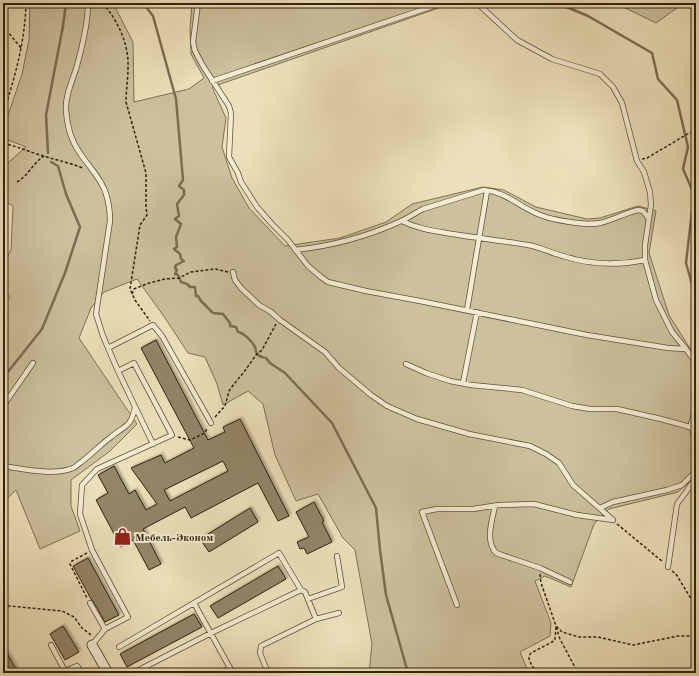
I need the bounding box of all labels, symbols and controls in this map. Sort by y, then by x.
shop icon: Мебель-Эконом [112,527,132,547]
place label: Мебель-Эконом [135,533,213,544]

